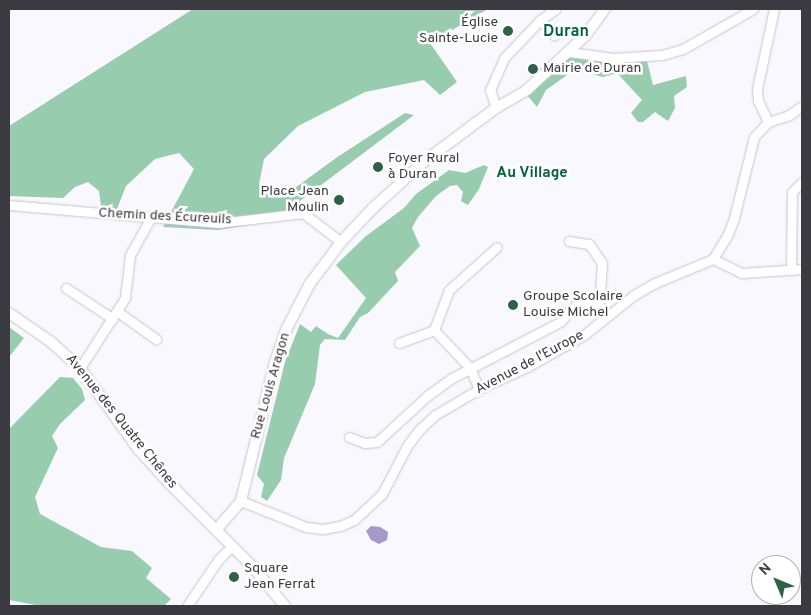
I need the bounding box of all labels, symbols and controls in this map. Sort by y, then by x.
place label: Église Sainte-Lucie [419,15,498,48]
district label: Duran [543,22,589,42]
marker: Église Sainte-Lucie [502,25,514,37]
place label: Mairie de Duran [543,61,641,77]
marker: Mairie de Duran [527,63,539,75]
place label: Foyer Rural à Duran [388,151,460,184]
marker: Foyer Rural à Duran [372,161,384,173]
district label: Au Village [496,165,568,183]
place label: Place Jean Moulin [260,184,329,216]
marker: Place Jean Moulin [333,194,345,206]
street label: Chemin des Écureuils [98,205,232,229]
place label: Groupe Scolaire Louise Michel [523,289,623,322]
marker: Groupe Scolaire Louise Michel [507,299,519,311]
street label: Avenue de l'Europe [473,327,587,399]
street label: Rue Louis Aragon [248,331,294,441]
street label: Avenue des Quatre Chênes [62,351,180,493]
north arrow [751,555,801,605]
text: N [756,560,775,579]
place label: Square Jean Ferrat [244,561,315,594]
marker: Square Jean Ferrat [228,571,240,583]

